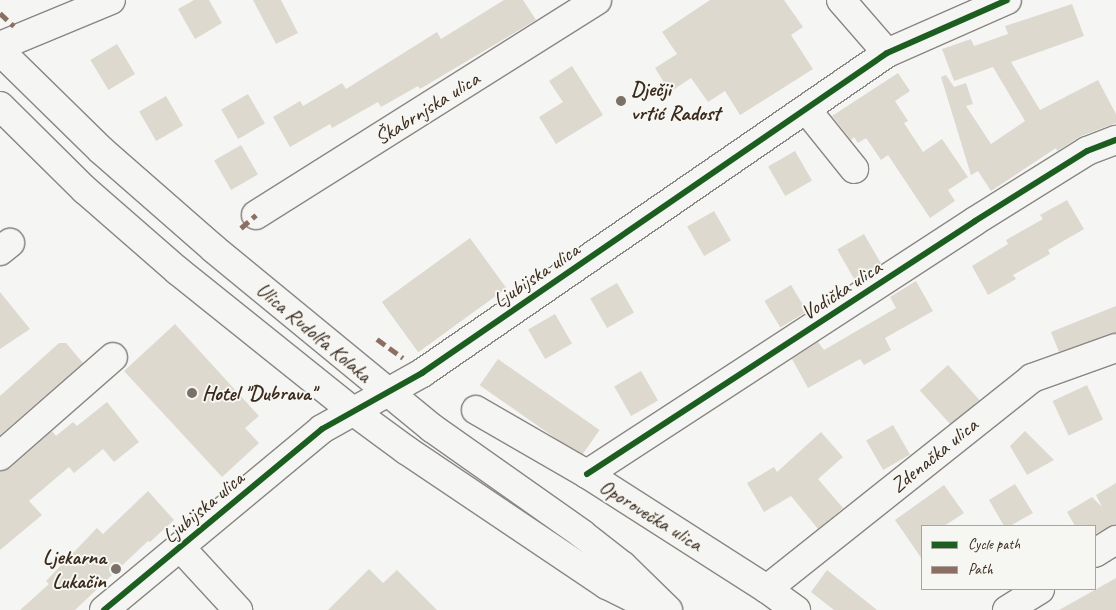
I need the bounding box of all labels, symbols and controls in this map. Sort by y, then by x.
street label: Škabrnjska ulica [370,66,484,150]
place label: Dječji vrtić Radost [631,76,720,126]
marker: Dječji vrtić Radost [615,95,627,107]
street label: Ljubijska ulica [488,237,584,313]
street label: Vodička ulica [796,255,886,325]
street label: Ulica Rudolfa Kolaka [252,277,376,387]
place label: Hotel "Dubrava" [202,380,316,406]
marker: Hotel "Dubrava" [186,387,198,399]
street label: Zdenačka ulica [886,412,982,498]
street label: Ljubijska ulica [157,466,249,548]
street label: Oporovečka ulica [595,474,707,556]
legend [921,525,1096,590]
text: Cycle path [968,535,1020,554]
place label: Ljekarna Lukačin [43,544,106,594]
text: Path [968,560,993,579]
marker: Ljekarna Lukačin [110,563,122,575]

